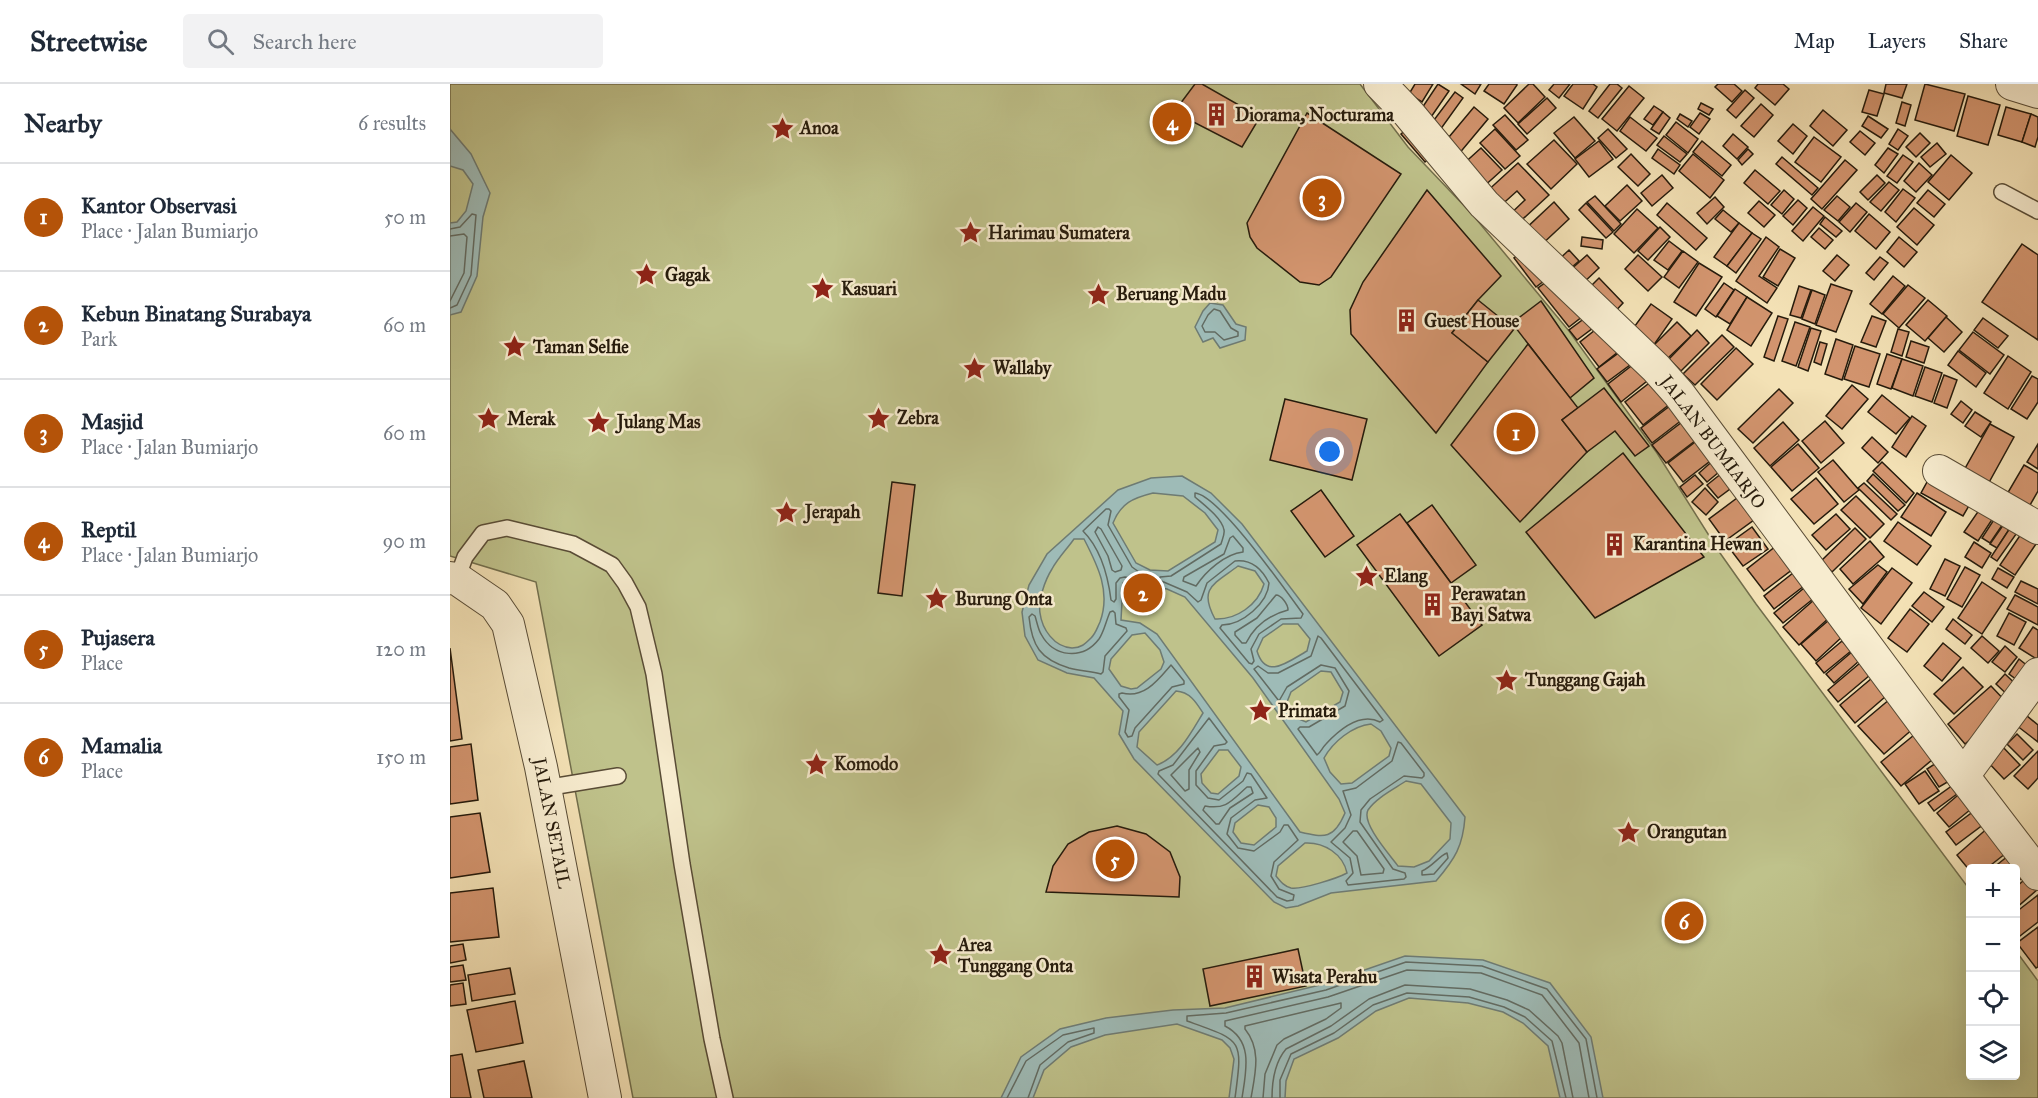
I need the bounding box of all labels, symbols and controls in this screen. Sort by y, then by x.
search box [183,14,603,68]
text: Streetwise [30,24,147,59]
icon: search [204,25,237,58]
text: Search here [252,28,357,55]
text: Map [1794,28,1835,54]
text: Layers [1868,28,1926,54]
text: Share [1959,28,2008,54]
pin: 4 [1152,99,1192,144]
building icon: Diorama, Nocturama [1204,102,1230,128]
place label: Diorama, Nocturama [1235,104,1394,126]
text: Nearby [24,107,102,139]
text: 6 results [358,111,426,135]
place icon: Anoa [769,115,795,141]
place label: Anoa [799,117,839,139]
pin: 3 [1302,176,1342,220]
text: Kantor Observasi [81,192,237,219]
text: 1 [40,205,47,229]
text: 50 m [384,205,426,229]
text: Place · Jalan Bumiarjo [81,219,258,243]
place icon: Harimau Sumatera [957,220,983,246]
place label: Harimau Sumatera [988,222,1130,244]
place icon: Gagak [634,262,660,288]
place label: Gagak [665,264,711,287]
place icon: Kasuari [810,276,836,302]
place label: Kasuari [841,278,898,300]
place icon: Beruang Madu [1085,281,1111,307]
place label: Beruang Madu [1116,283,1227,306]
text: Kebun Binatang Surabaya [81,300,311,327]
building icon: Guest House [1393,308,1419,334]
place label: Guest House [1424,310,1520,332]
text: 2 [39,313,48,337]
text: 60 m [383,313,426,337]
text: Park [81,327,117,351]
place icon: Taman Selfie [502,334,528,360]
place label: Taman Selfie [532,336,629,358]
place icon: Wallaby [962,355,988,381]
place label: Wallaby [993,357,1053,380]
street label: JALAN BUMIARJO [1654,369,1770,514]
place icon: Zebra [866,405,892,431]
place icon: Merak [476,406,502,432]
place label: Zebra [897,407,939,429]
text: Masjid [81,408,143,435]
place label: Merak [507,408,556,430]
place icon: Julang Mas [586,409,612,435]
pin: 1 [1496,410,1536,454]
place label: Julang Mas [615,411,701,434]
text: 3 [40,421,48,445]
text: 60 m [383,421,426,445]
text: Place · Jalan Bumiarjo [81,435,258,459]
your location [1315,437,1344,466]
place icon: Jerapah [774,499,800,525]
place label: Jerapah [803,501,861,524]
text: Reptil [81,516,136,543]
text: 4 [38,529,49,553]
text: 90 m [383,529,426,553]
building icon: Karantina Hewan [1602,531,1628,557]
place label: Karantina Hewan [1633,533,1762,555]
text: Place · Jalan Bumiarjo [81,543,258,567]
place icon: Elang [1353,563,1379,589]
place label: Elang [1384,565,1428,588]
pin: 2 [1124,570,1162,616]
place label: Perawatan Bayi Satwa [1451,583,1532,627]
place icon: Burung Onta [924,586,950,612]
place label: Burung Onta [955,588,1053,611]
building icon: Perawatan Bayi Satwa [1420,591,1446,617]
text: Pujasera [81,624,155,651]
text: 5 [39,637,48,661]
text: 120 m [375,637,426,661]
text: Place [81,651,123,675]
place icon: Tunggang Gajah [1494,667,1520,693]
place label: Tunggang Gajah [1524,669,1647,692]
place icon: Primata [1247,698,1273,724]
place label: Primata [1278,700,1337,722]
text: Mamalia [81,732,162,759]
text: 6 [38,745,49,769]
text: 150 m [376,745,426,769]
place icon: Komodo [803,751,829,777]
place label: Komodo [834,753,898,775]
street label: JALAN SETAIL [527,754,576,891]
text: Place [81,759,123,783]
place icon: Orangutan [1616,819,1642,845]
place label: Orangutan [1647,821,1727,844]
pin: 5 [1096,836,1134,882]
map controls [1966,864,2020,1080]
button: + [1966,864,2020,918]
pin: 6 [1664,898,1704,944]
button: − [1966,918,2020,972]
place label: Area Tunggang Onta [957,934,1074,978]
place icon: Area Tunggang Onta [927,942,953,968]
building icon: Wisata Perahu [1241,964,1267,990]
place label: Wisata Perahu [1272,966,1378,988]
button: locate [1966,972,2020,1026]
button: layers [1966,1026,2020,1080]

